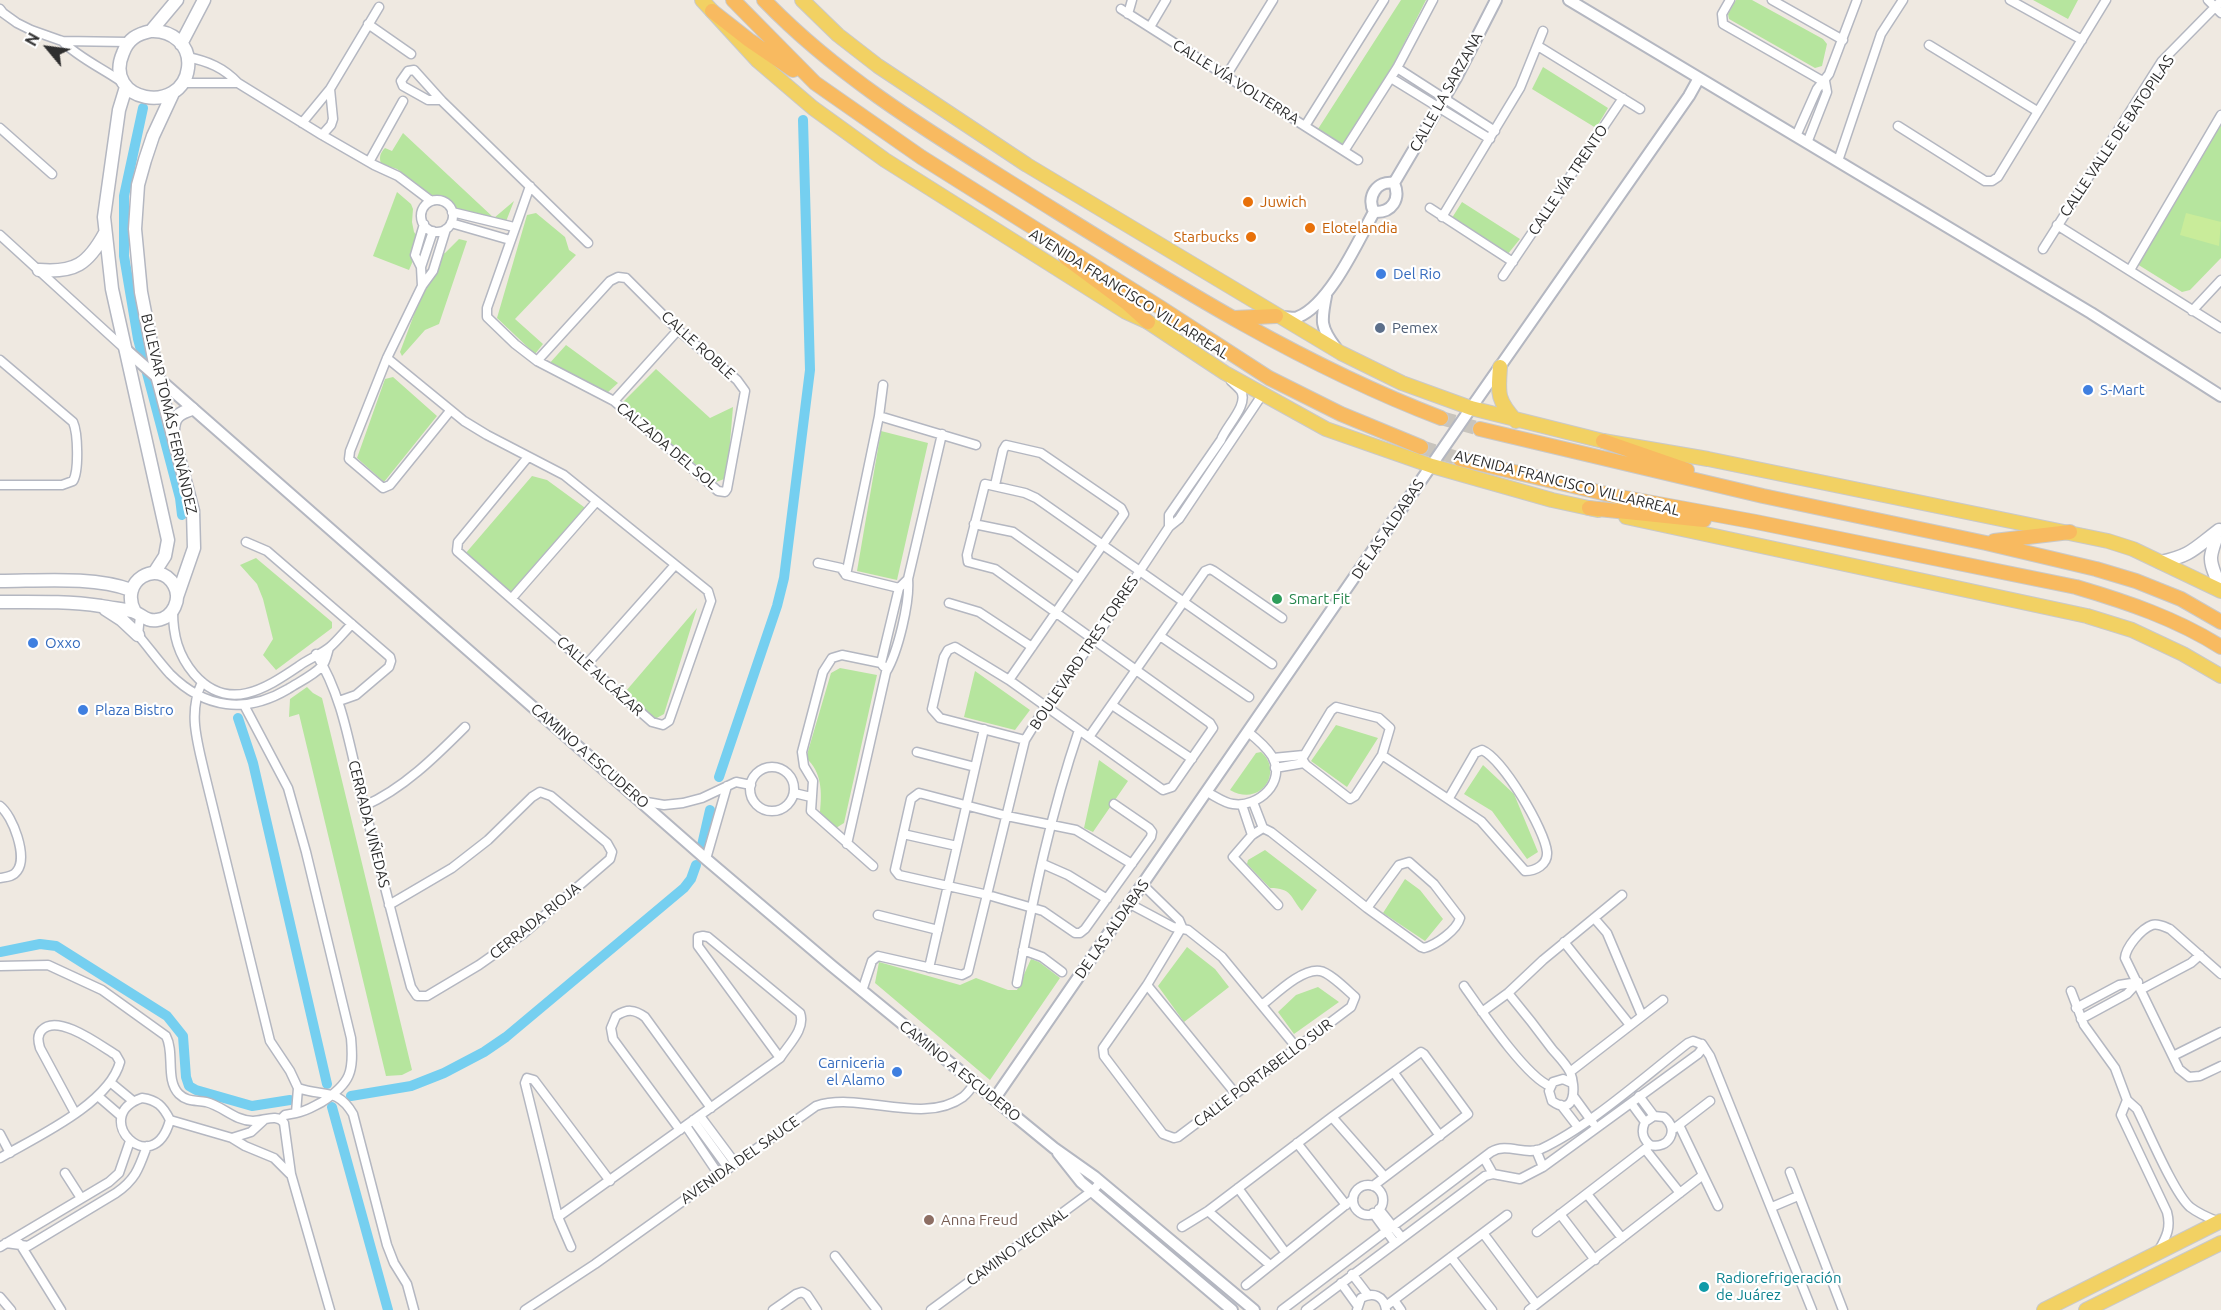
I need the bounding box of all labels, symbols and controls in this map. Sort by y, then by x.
north arrow [18,18,78,78]
street label: CALLE LA SARZANA [1406,29,1486,155]
text: N [21,30,43,49]
street label: CALLE VÍA VOLTERRA [1169,36,1303,128]
street label: CALLE VALLE DE BATOPILAS [2056,52,2178,220]
street label: CALLE VÍA TRENTO [1524,121,1612,239]
place label: Juwich [1260,193,1307,211]
marker: Juwich [1241,195,1255,209]
place label: Elotelandia [1322,219,1398,237]
marker: Elotelandia [1303,221,1317,235]
street label: AVENIDA FRANCISCO VILLARREAL [1026,225,1232,363]
place label: Starbucks [1173,228,1239,246]
marker: Starbucks [1244,230,1258,244]
place label: Del Rio [1393,265,1441,283]
marker: Del Rio [1374,267,1388,281]
street label: CALLE ROBLE [657,307,739,383]
street label: BULEVAR TOMÁS FERNÁNDEZ [137,312,201,516]
place label: Pemex [1392,319,1438,337]
marker: Pemex [1373,321,1387,335]
place label: S-Mart [2100,381,2145,399]
marker: S-Mart [2081,383,2095,397]
street label: CALZADA DEL SOL [613,398,721,494]
street label: AVENIDA FRANCISCO VILLARREAL [1452,446,1682,520]
street label: DE LAS ALDABAS [1348,476,1428,582]
street label: BOULEVARD TRES TORRES [1026,573,1142,733]
place label: Smart Fit [1289,590,1350,608]
marker: Smart Fit [1270,592,1284,606]
street label: CALLE ALCÁZAR [553,632,647,720]
place label: Oxxo [45,634,81,652]
marker: Oxxo [26,636,40,650]
street label: CAMINO A ESCUDERO [527,700,653,812]
place label: Plaza Bistro [95,701,174,719]
marker: Plaza Bistro [76,703,90,717]
street label: CERRADA VIÑEDAS [344,758,394,890]
street label: DE LAS ALDABAS [1071,876,1153,982]
street label: CERRADA RIOJA [486,879,584,963]
street label: CALLE PORTABELLO SUR [1190,1015,1336,1131]
street label: CAMINO A ESCUDERO [896,1017,1024,1125]
place label: Carniceria el Alamo [818,1054,885,1089]
marker: Carniceria el Alamo [890,1065,904,1079]
street label: AVENIDA DEL SAUCE [677,1112,803,1208]
street label: CAMINO VECINAL [963,1204,1071,1290]
place label: Anna Freud [941,1211,1018,1229]
marker: Anna Freud [922,1213,936,1227]
place label: Radiorefrigeración de Juárez [1716,1269,1841,1304]
marker: Radiorefrigeración de Juárez [1697,1280,1711,1294]

